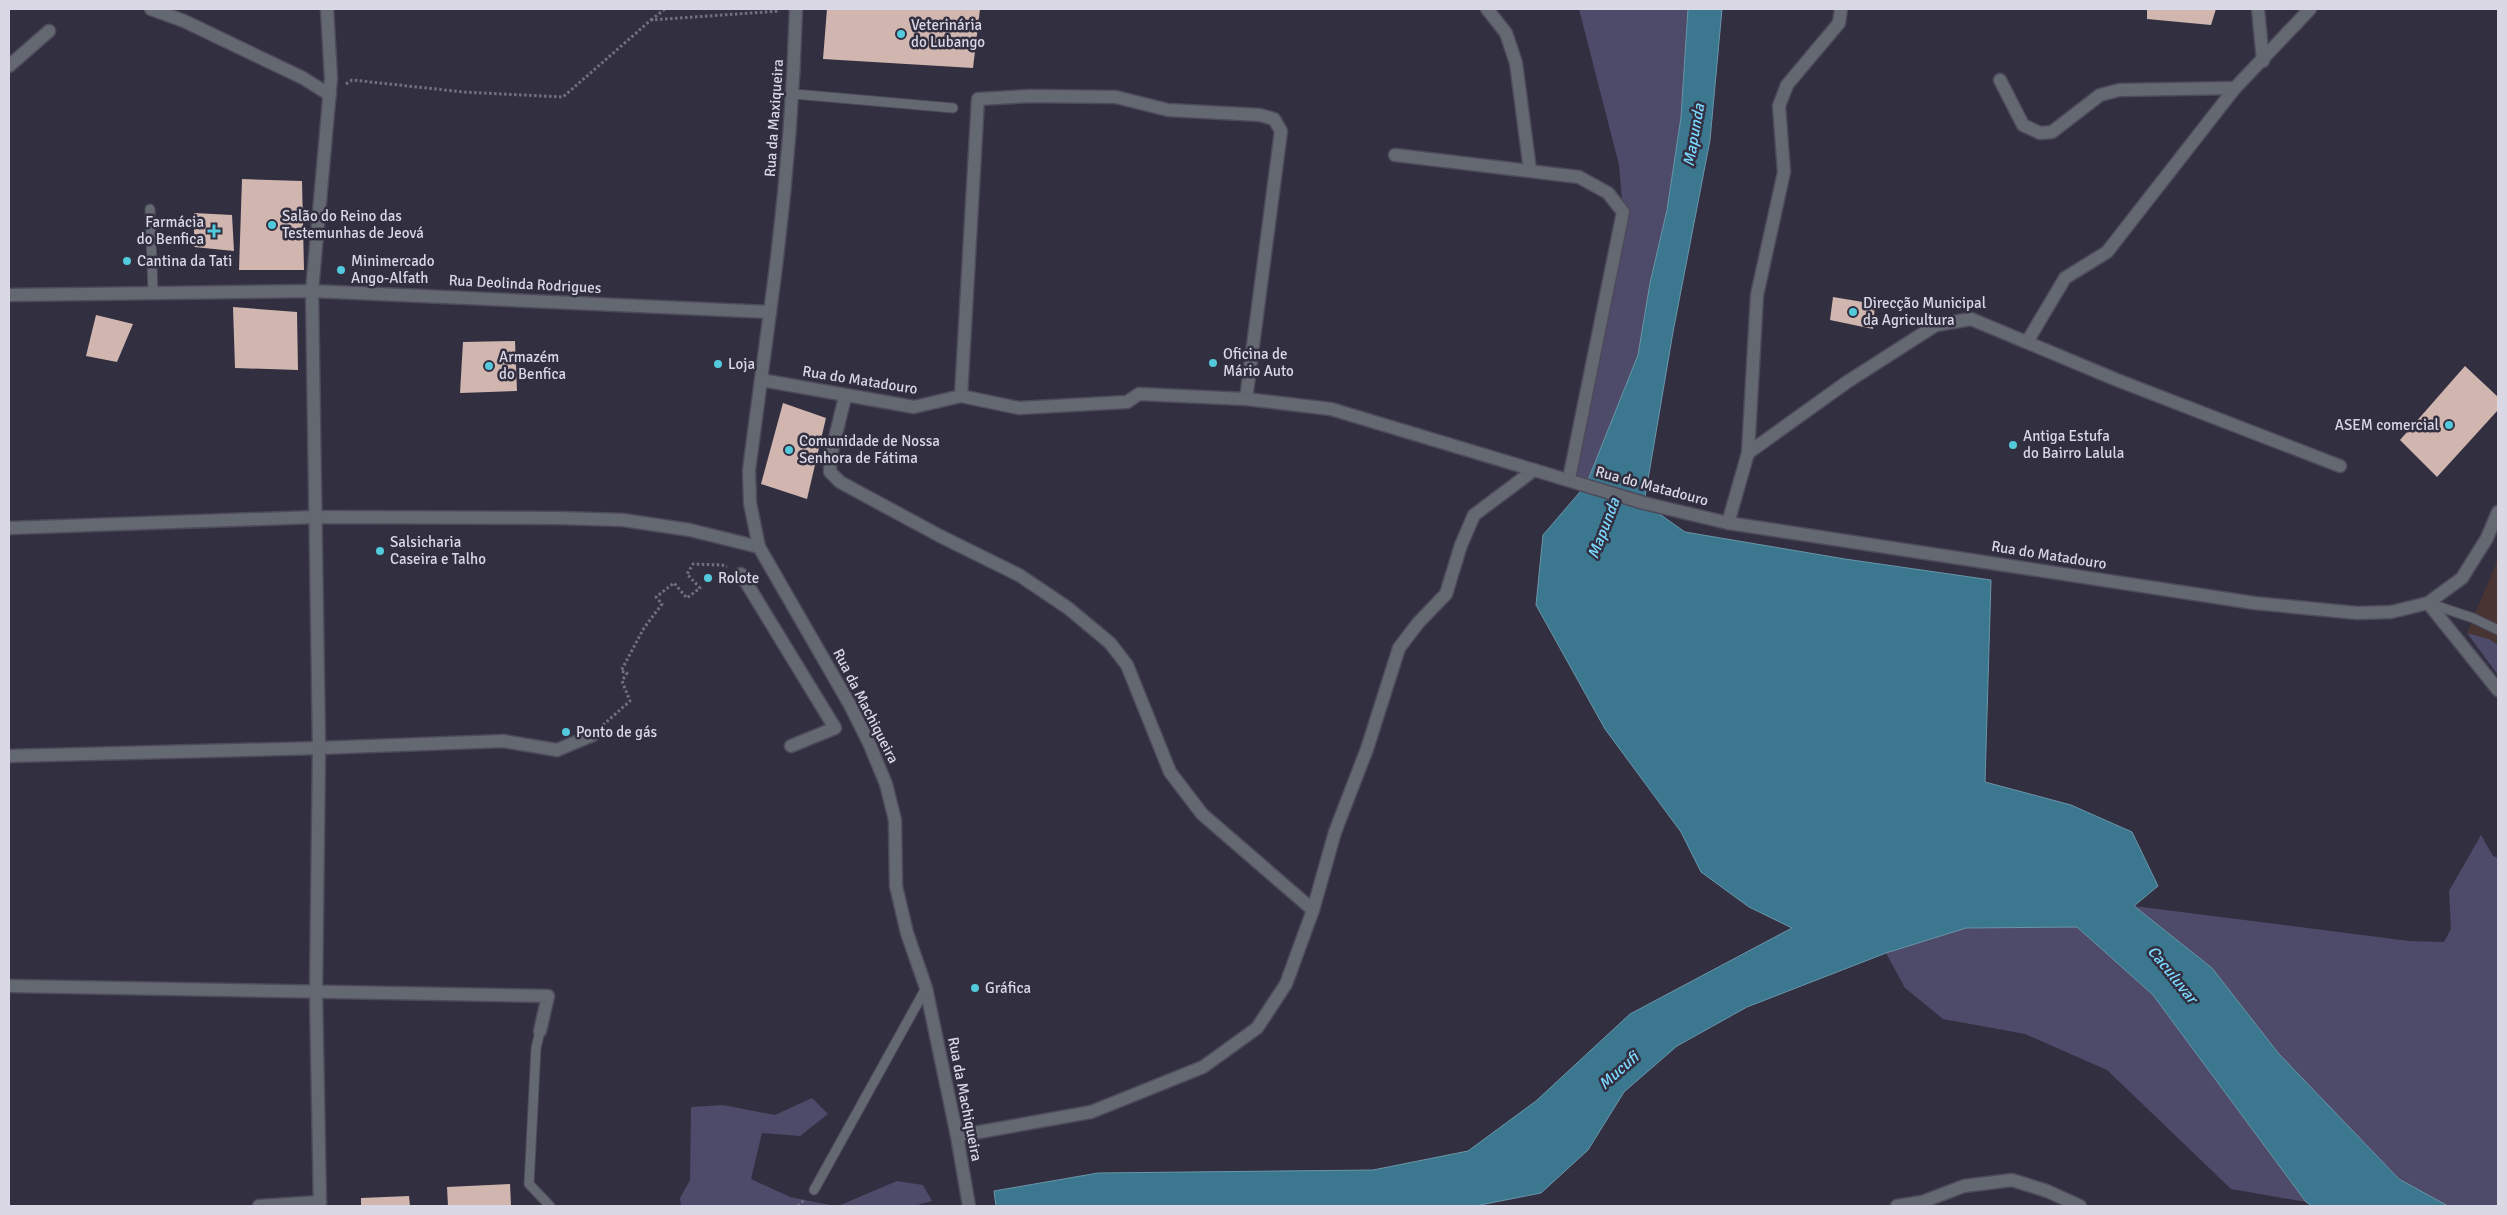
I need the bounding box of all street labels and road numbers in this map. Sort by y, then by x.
street label: Rua da Maxiqueira [761,58,787,178]
street label: Rua Deolinda Rodrigues [448,271,602,297]
street label: Rua do Matadouro [801,362,919,398]
street label: Rua do Matadouro [1594,462,1711,510]
street label: Rua do Matadouro [1990,537,2108,573]
street label: Rua da Machiqueira [829,646,903,766]
street label: Rua da Machiqueira [944,1035,986,1163]

